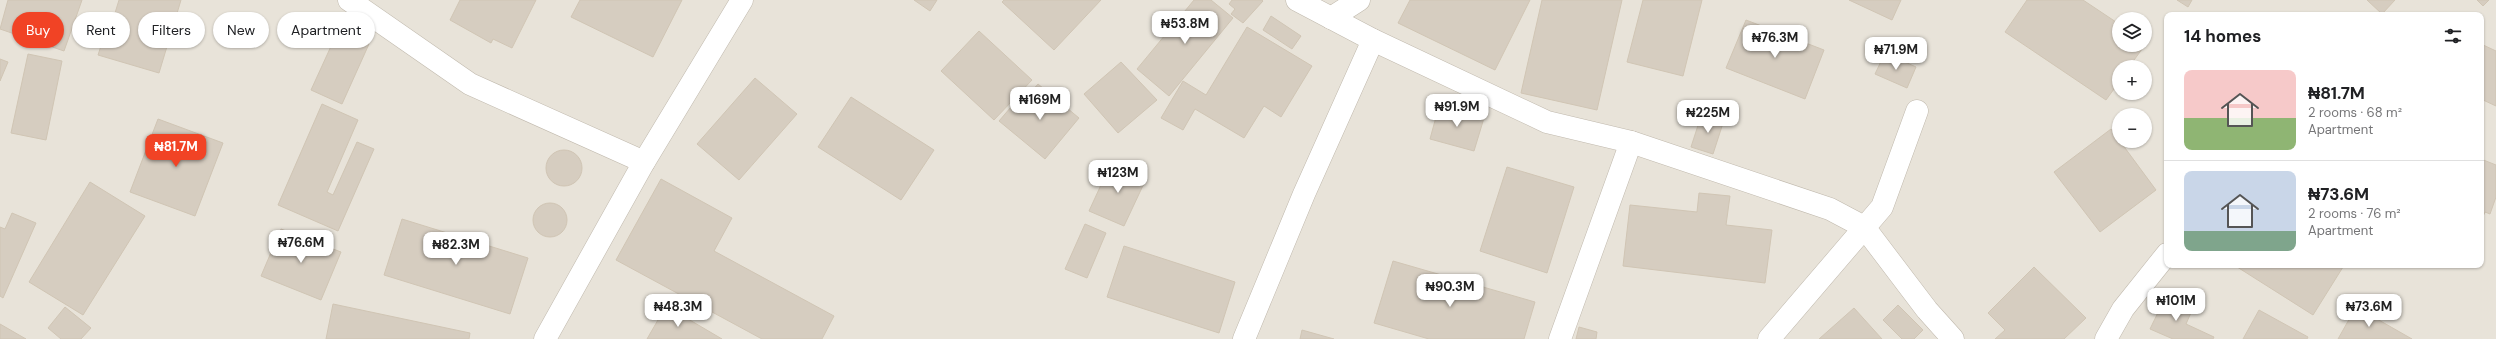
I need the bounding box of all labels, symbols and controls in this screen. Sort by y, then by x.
pin: ₦53.8M [1152,11,1218,45]
chip: Buy [12,12,64,48]
chip: Rent [72,12,130,48]
chip: Filters [138,12,205,48]
chip: New [213,12,269,48]
chip: Apartment [277,12,375,48]
map controls [2112,12,2152,148]
button: layers [2112,12,2152,52]
text: ₦53.8M [1161,15,1209,32]
pin: ₦76.3M [1742,25,1808,59]
text: 14 homes [2184,25,2261,47]
icon: filters [2442,25,2464,47]
text: ₦76.3M [1752,29,1798,46]
pin: ₦71.9M [1863,37,1929,71]
text: ₦71.9M [1874,41,1918,58]
button: + [2112,60,2152,100]
text: ₦81.7M [2308,82,2365,104]
icon: home [2216,86,2264,134]
pin: ₦169M [1012,87,1068,121]
text: ₦169M [1019,91,1061,108]
pin: ₦91.9M [1424,94,1490,128]
text: ₦91.9M [1435,98,1479,115]
pin: ₦225M [1680,100,1736,134]
text: ₦225M [1686,104,1730,121]
text: 2 rooms · 68 m² [2308,104,2402,121]
button: − [2112,108,2152,148]
text: Apartment [2308,121,2373,138]
pin: ₦81.7M [143,134,209,168]
text: ₦81.7M [154,138,198,155]
pin: ₦123M [1090,160,1146,194]
text: ₦123M [1098,164,1138,181]
text: ₦73.6M [2308,183,2369,205]
icon: home [2216,187,2264,235]
text: 2 rooms · 76 m² [2308,205,2401,222]
text: Apartment [2308,222,2373,239]
pin: ₦76.6M [268,230,334,264]
pin: ₦82.3M [423,232,489,266]
text: ₦76.6M [278,234,324,251]
text: ₦82.3M [432,236,480,253]
pin: ₦90.3M [1417,274,1483,308]
text: ₦90.3M [1426,278,1474,295]
pin: ₦101M [2148,288,2204,322]
text: ₦101M [2156,292,2196,309]
pin: ₦48.3M [645,294,711,328]
pin: ₦73.6M [2336,294,2402,328]
text: ₦48.3M [654,298,702,315]
text: ₦73.6M [2346,298,2392,315]

